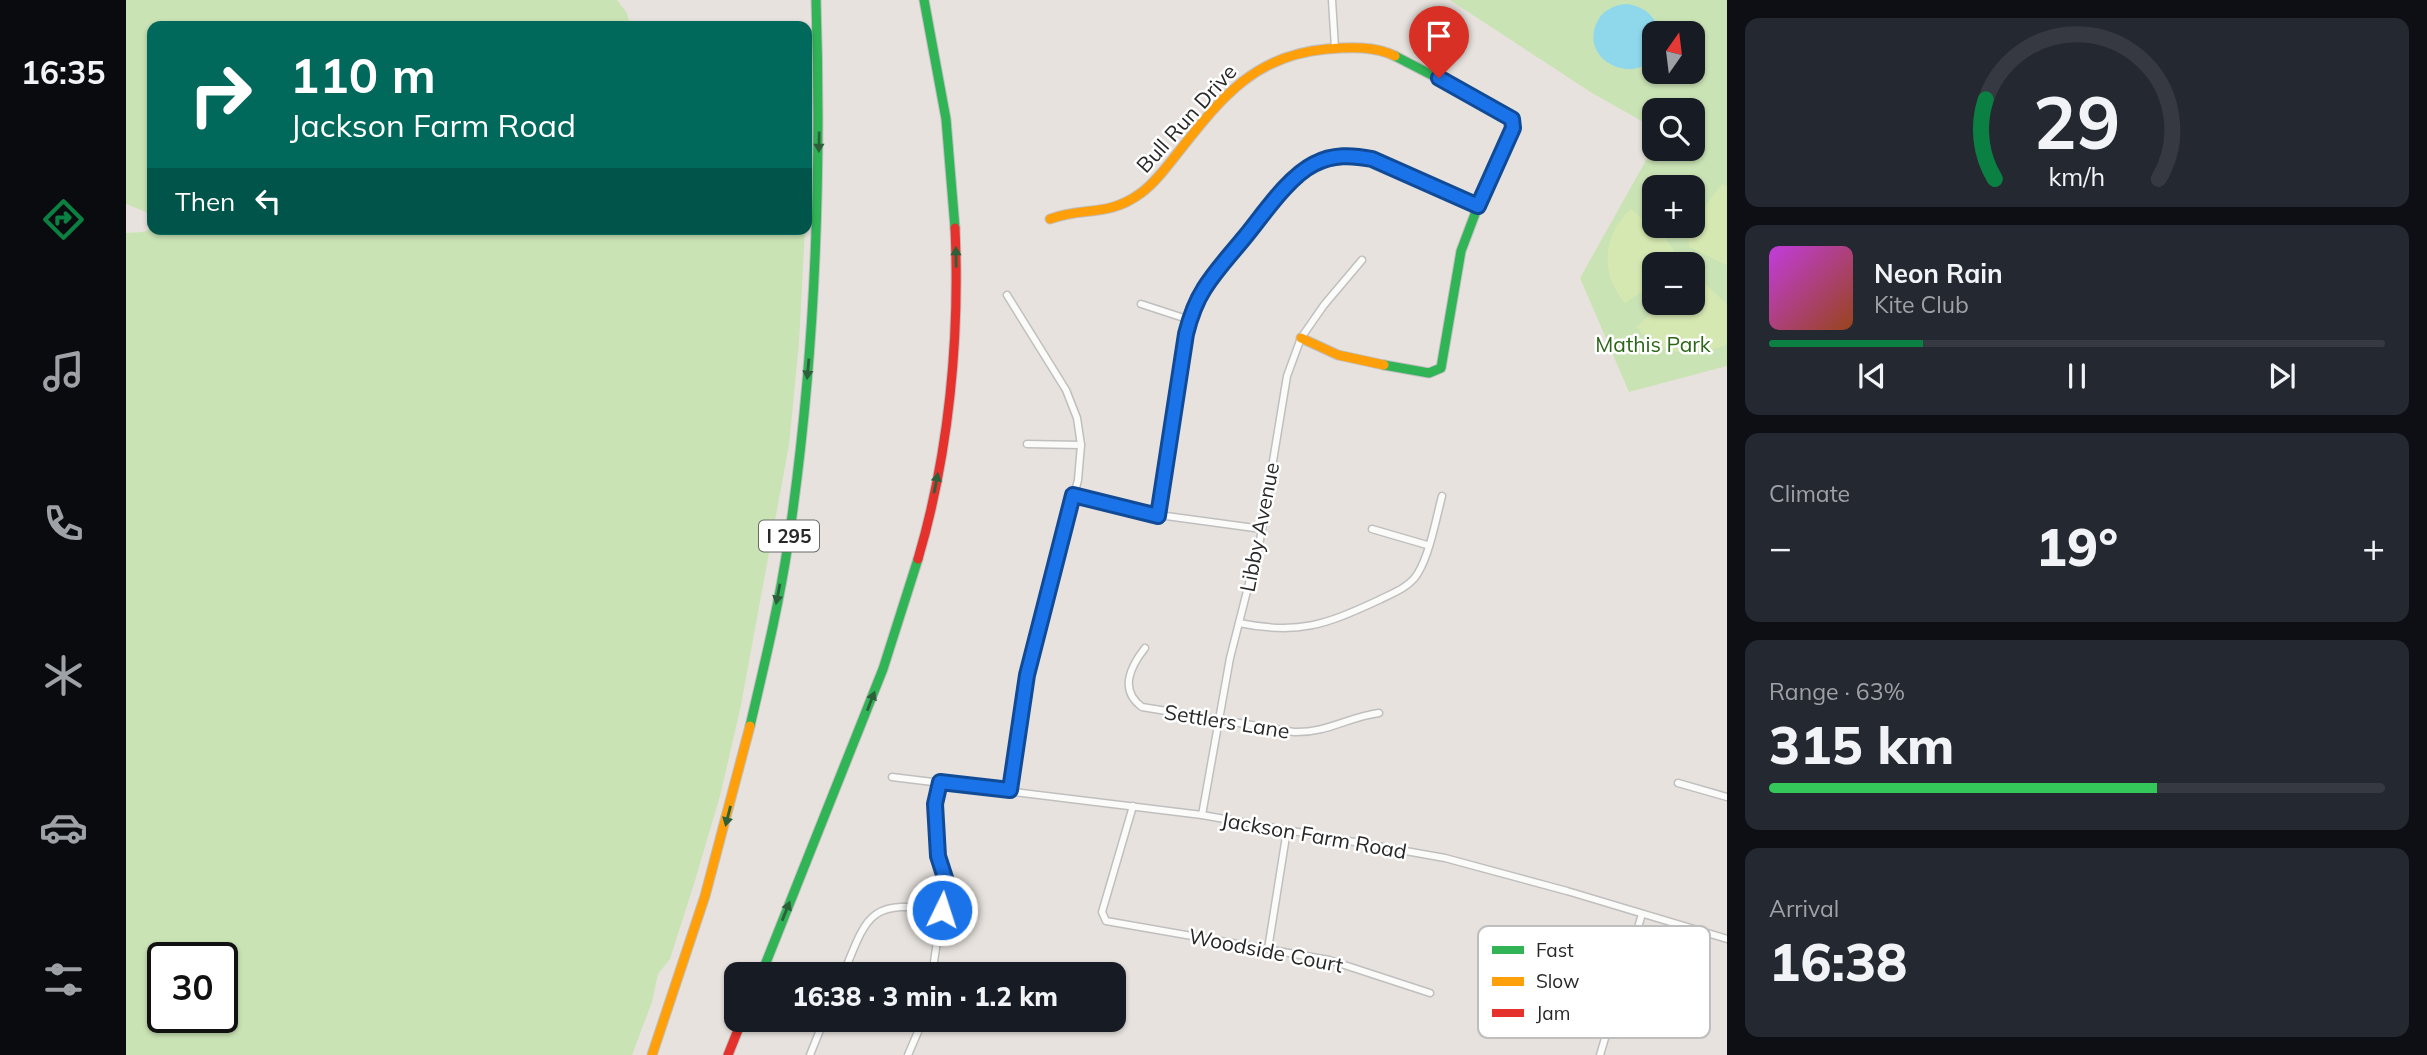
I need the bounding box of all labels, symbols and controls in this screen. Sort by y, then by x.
pin [1409,6,1469,78]
icon: arrive [1420,17,1458,55]
north arrow [1642,21,1704,84]
map controls [1642,21,1705,315]
text: 110 m [290,44,436,105]
icon: right [175,49,266,140]
text: 16:35 [21,52,105,92]
street label: Bull Run Drive [1130,58,1242,178]
text: 29 [2033,76,2121,167]
button: search [1642,98,1705,161]
text: Jackson Farm Road [290,105,576,145]
one-way arrow [813,131,825,153]
text: km/h [2049,161,2105,192]
button: + [1642,175,1705,238]
icon: left [249,182,287,220]
text: Then [175,185,235,218]
icon: directions [39,195,88,244]
one-way arrow [950,245,961,267]
button: − [1642,252,1705,315]
text: Neon Rain [1874,257,2003,290]
text: Kite Club [1874,290,1969,319]
park label: Mathis Park [1595,331,1711,357]
icon: music [39,347,88,396]
icon: previous [1853,357,1891,395]
icon: pause [2058,357,2096,395]
icon: next [2263,357,2301,395]
one-way arrow [802,358,813,380]
street label: Libby Avenue [1234,460,1284,594]
one-way arrow [931,472,942,494]
text: Climate [1769,479,1850,508]
icon: phone [39,499,88,548]
text: 19° [2036,514,2118,579]
road number: I 295 [759,520,819,552]
text: − [1769,523,1792,571]
text: + [2362,523,2385,571]
one-way arrow [772,583,783,605]
icon: climate [39,651,88,700]
text: Range · 63% [1769,677,1905,706]
one-way arrow [866,690,877,711]
street label: Settlers Lane [1162,698,1292,744]
text: 315 km [1769,712,1954,777]
icon: car [39,803,88,852]
one-way arrow [722,805,733,827]
street label: Jackson Farm Road [1219,806,1409,864]
position arrow [905,873,979,947]
text: Arrival [1769,894,1839,923]
one-way arrow [781,901,792,922]
street label: Woodside Court [1187,922,1345,978]
legend [1478,926,1710,1038]
text: 16:38 [1769,929,1907,994]
text: Fast [1536,938,1574,962]
speed limit sign: 30 [147,942,238,1033]
icon: filters [39,955,88,1004]
text: Slow [1536,969,1580,993]
text: 16:38 · 3 min · 1.2 km [792,980,1058,1013]
text: Jam [1536,1001,1570,1025]

